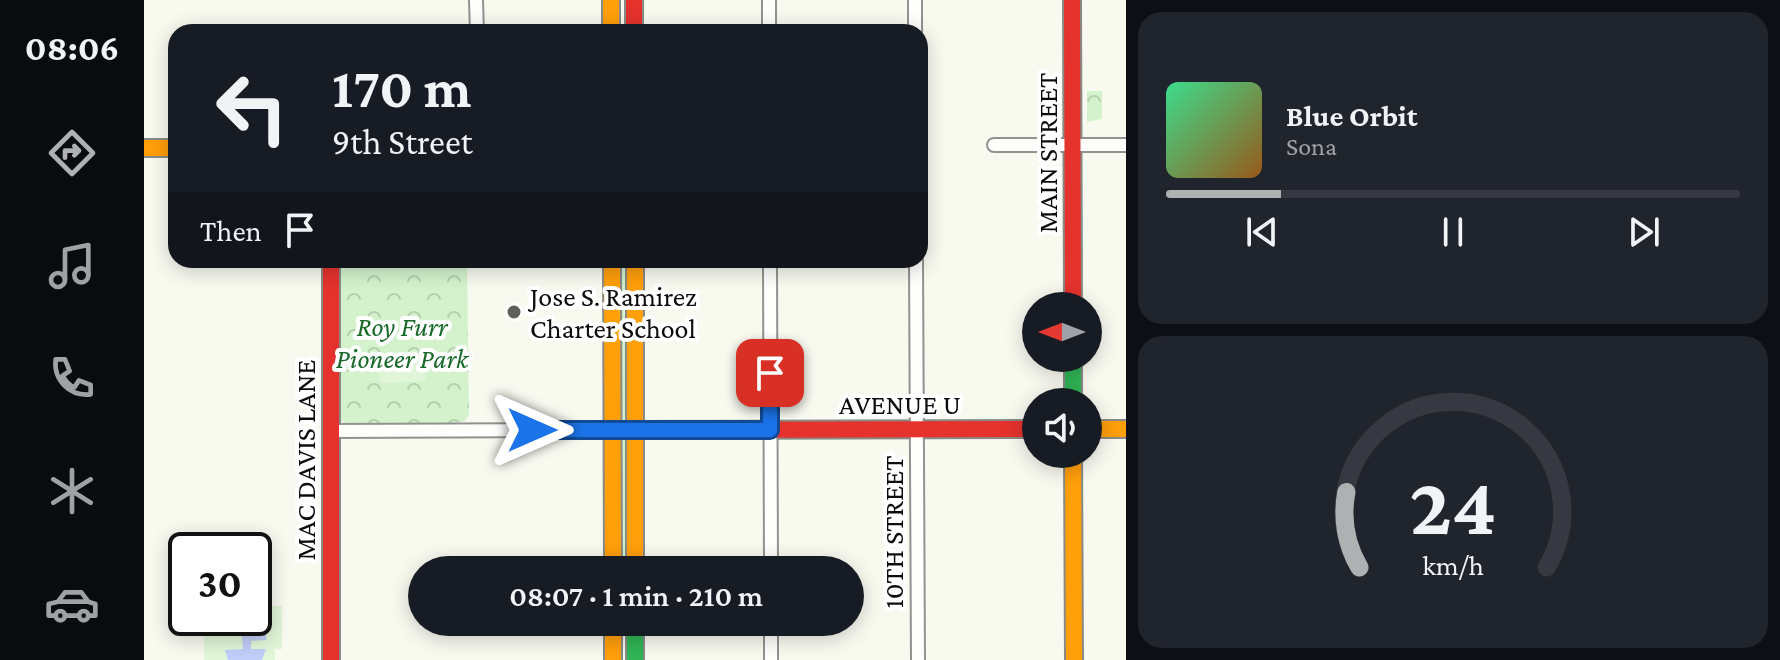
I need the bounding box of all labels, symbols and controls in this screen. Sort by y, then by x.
text: 08:06 [25,28,119,68]
icon: left [200,56,304,160]
text: 170 m [332,57,471,119]
street label: MAIN STREET [1032,73,1063,233]
text: Blue Orbit [1286,99,1417,132]
text: 9th Street [332,122,473,162]
icon: directions [44,125,100,181]
text: Sona [1286,132,1337,161]
icon: arrive [278,208,322,252]
icon: previous [1240,210,1284,254]
icon: pause [1431,210,1475,254]
icon: next [1622,210,1666,254]
text: Then [200,214,262,247]
icon: music [44,238,100,294]
place label: Jose S. Ramirez Charter School [527,281,697,344]
north arrow [1022,292,1102,372]
map controls [1022,292,1102,468]
marker: Jose S. Ramirez Charter School [505,303,523,321]
park label: Roy Furr Pioneer Park [336,311,470,374]
pin [736,339,804,407]
icon: phone [44,350,100,406]
icon: arrive [748,351,792,395]
street label: MAC DAVIS LANE [290,359,321,561]
position arrow [490,388,574,472]
button: sound [1022,388,1102,468]
street label: AVENUE U [839,389,961,420]
street label: 10TH STREET [878,455,909,609]
text: 24 [1409,459,1497,552]
icon: climate [44,463,100,519]
speed limit sign: 30 [168,532,272,636]
text: km/h [1422,549,1484,581]
icon: car [44,576,100,632]
text: 08:07 · 1 min · 210 m [509,579,763,612]

